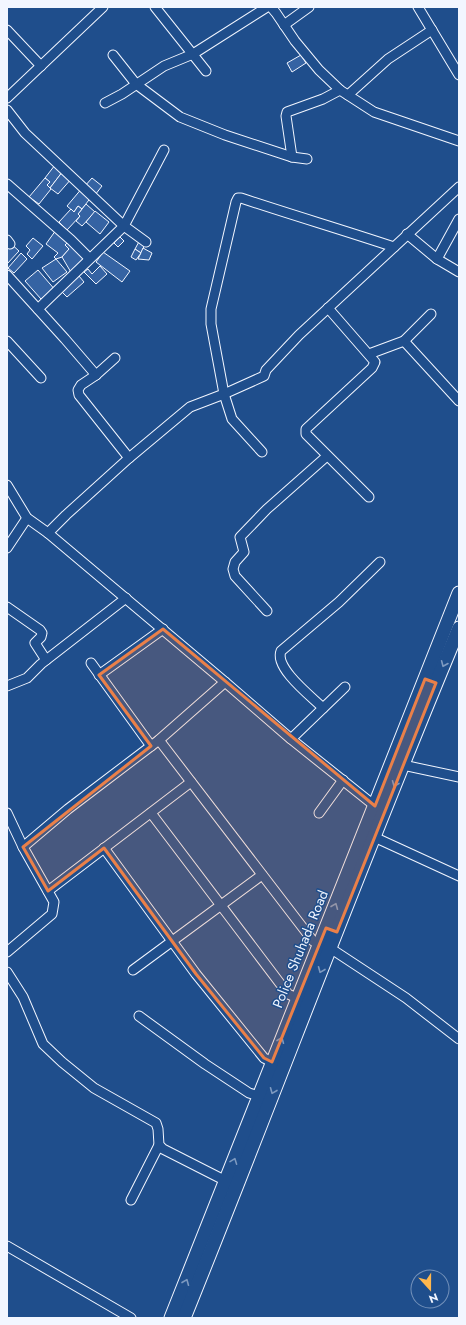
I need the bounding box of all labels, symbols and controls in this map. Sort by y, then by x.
one-way arrow [441,659,449,667]
one-way arrow [392,781,400,788]
street label: Police Shuhada Road [267,887,333,1011]
one-way arrow [330,903,338,910]
one-way arrow [318,965,326,973]
one-way arrow [276,1036,284,1043]
one-way arrow [270,1087,278,1094]
one-way arrow [229,1158,237,1165]
north arrow [410,1269,450,1309]
one-way arrow [181,1278,189,1285]
text: N [427,1289,441,1307]

